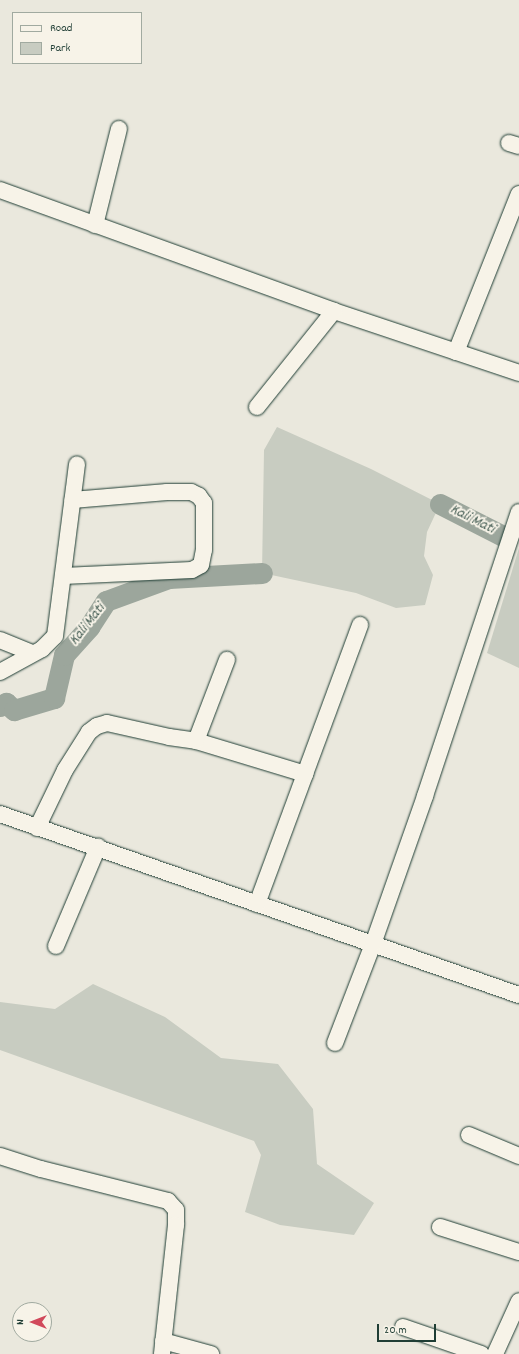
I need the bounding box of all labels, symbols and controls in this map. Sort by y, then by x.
legend [12,12,142,64]
text: Road [50,20,72,37]
text: Park [50,40,70,57]
water label: Kali Mati [447,501,497,539]
water label: Kali Mati [66,601,110,649]
north arrow [12,1302,52,1342]
scale bar [379,1316,438,1342]
text: N [13,1319,29,1325]
text: 20 m [384,1322,407,1339]

